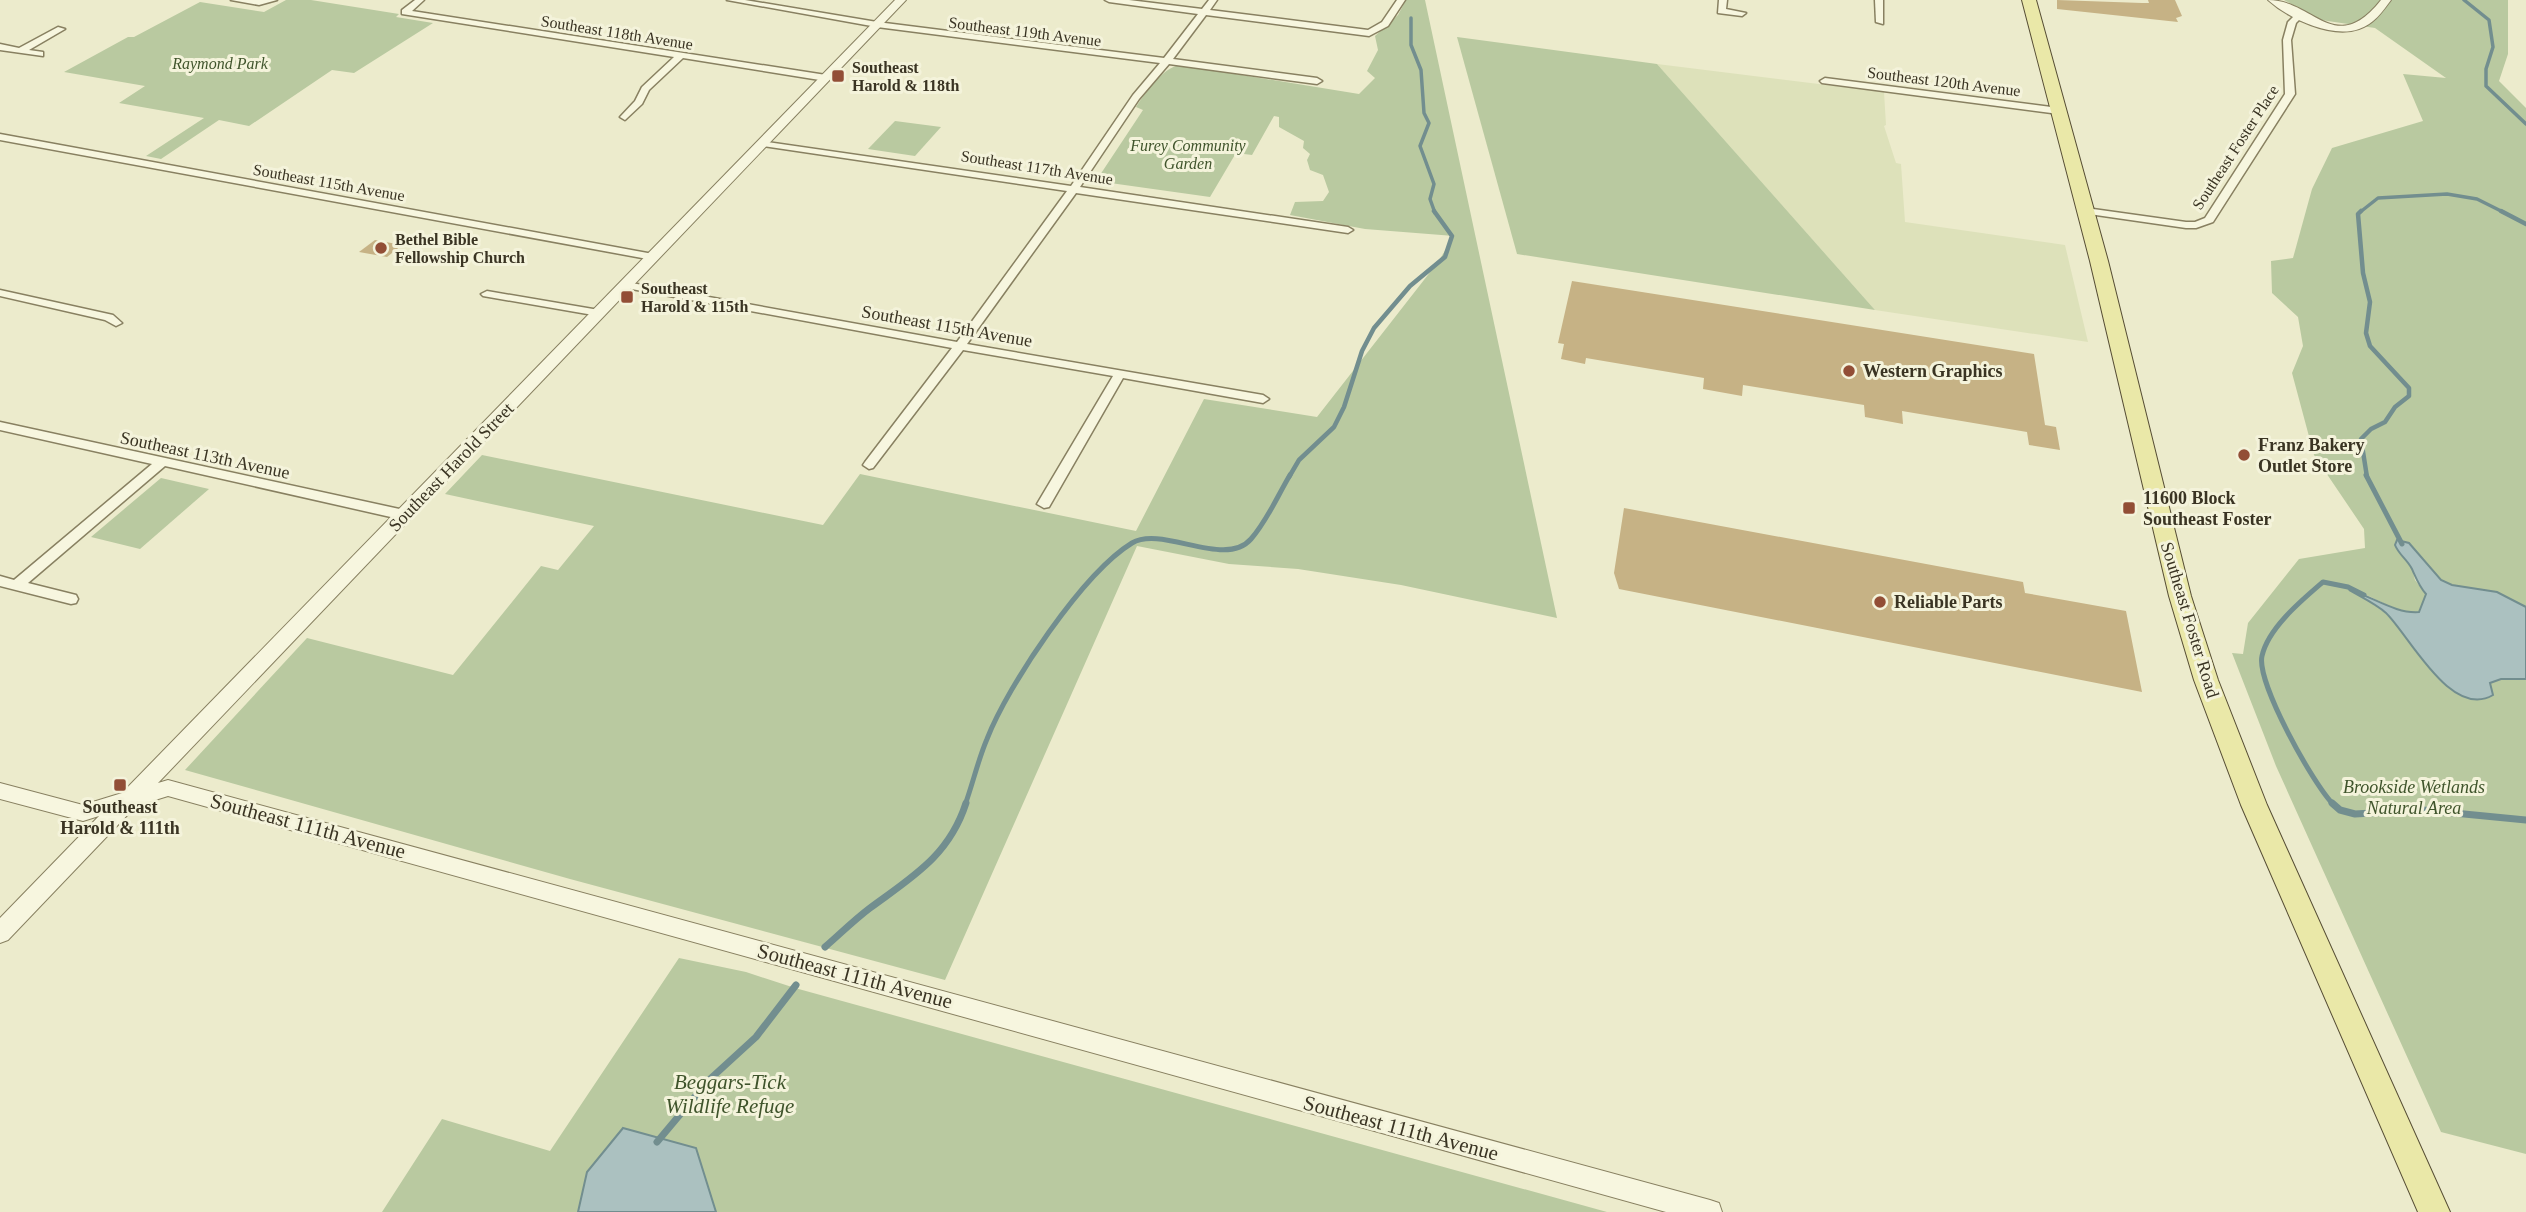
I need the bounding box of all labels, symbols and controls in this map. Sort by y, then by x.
street label: Southeast 118th Avenue [540,12,694,53]
street label: Southeast 119th Avenue [948,14,1102,49]
park label: Raymond Park [171,55,269,73]
place label: Southeast Harold & 118th [852,59,959,94]
street label: Southeast 120th Avenue [1866,64,2022,99]
marker: Southeast Harold & 118th [830,68,846,84]
street label: Southeast Foster Place [2189,82,2282,213]
park label: Furey Community Garden [1129,137,1247,172]
street label: Southeast 117th Avenue [960,147,1114,188]
street label: Southeast 115th Avenue [252,161,406,204]
place label: Bethel Bible Fellowship Church [395,231,525,267]
marker: Bethel Bible Fellowship Church [373,240,389,256]
place label: Southeast Harold & 115th [641,280,748,315]
marker: Southeast Harold & 115th [619,289,635,305]
street label: Southeast 115th Avenue [860,301,1034,351]
place label: Western Graphics [1863,361,2003,381]
marker: Western Graphics [1841,363,1857,379]
street label: Southeast Harold Street [384,399,518,535]
street label: Southeast 113th Avenue [118,427,292,483]
place label: Franz Bakery Outlet Store [2258,435,2364,476]
marker: Franz Bakery Outlet Store [2236,447,2252,463]
place label: 11600 Block Southeast Foster [2143,488,2272,529]
marker: 11600 Block Southeast Foster [2121,500,2137,516]
street label: Southeast Foster Road [2157,540,2223,700]
place label: Reliable Parts [1894,592,2002,612]
marker: Reliable Parts [1872,594,1888,610]
marker: Southeast Harold & 111th [112,777,128,793]
park label: Brookside Wetlands Natural Area [2343,777,2485,818]
street label: Southeast 111th Avenue [208,788,408,864]
place label: Southeast Harold & 111th [60,797,180,838]
street label: Southeast 111th Avenue [755,938,955,1014]
park label: Beggars-Tick Wildlife Refuge [666,1070,794,1118]
street label: Southeast 111th Avenue [1301,1090,1501,1166]

